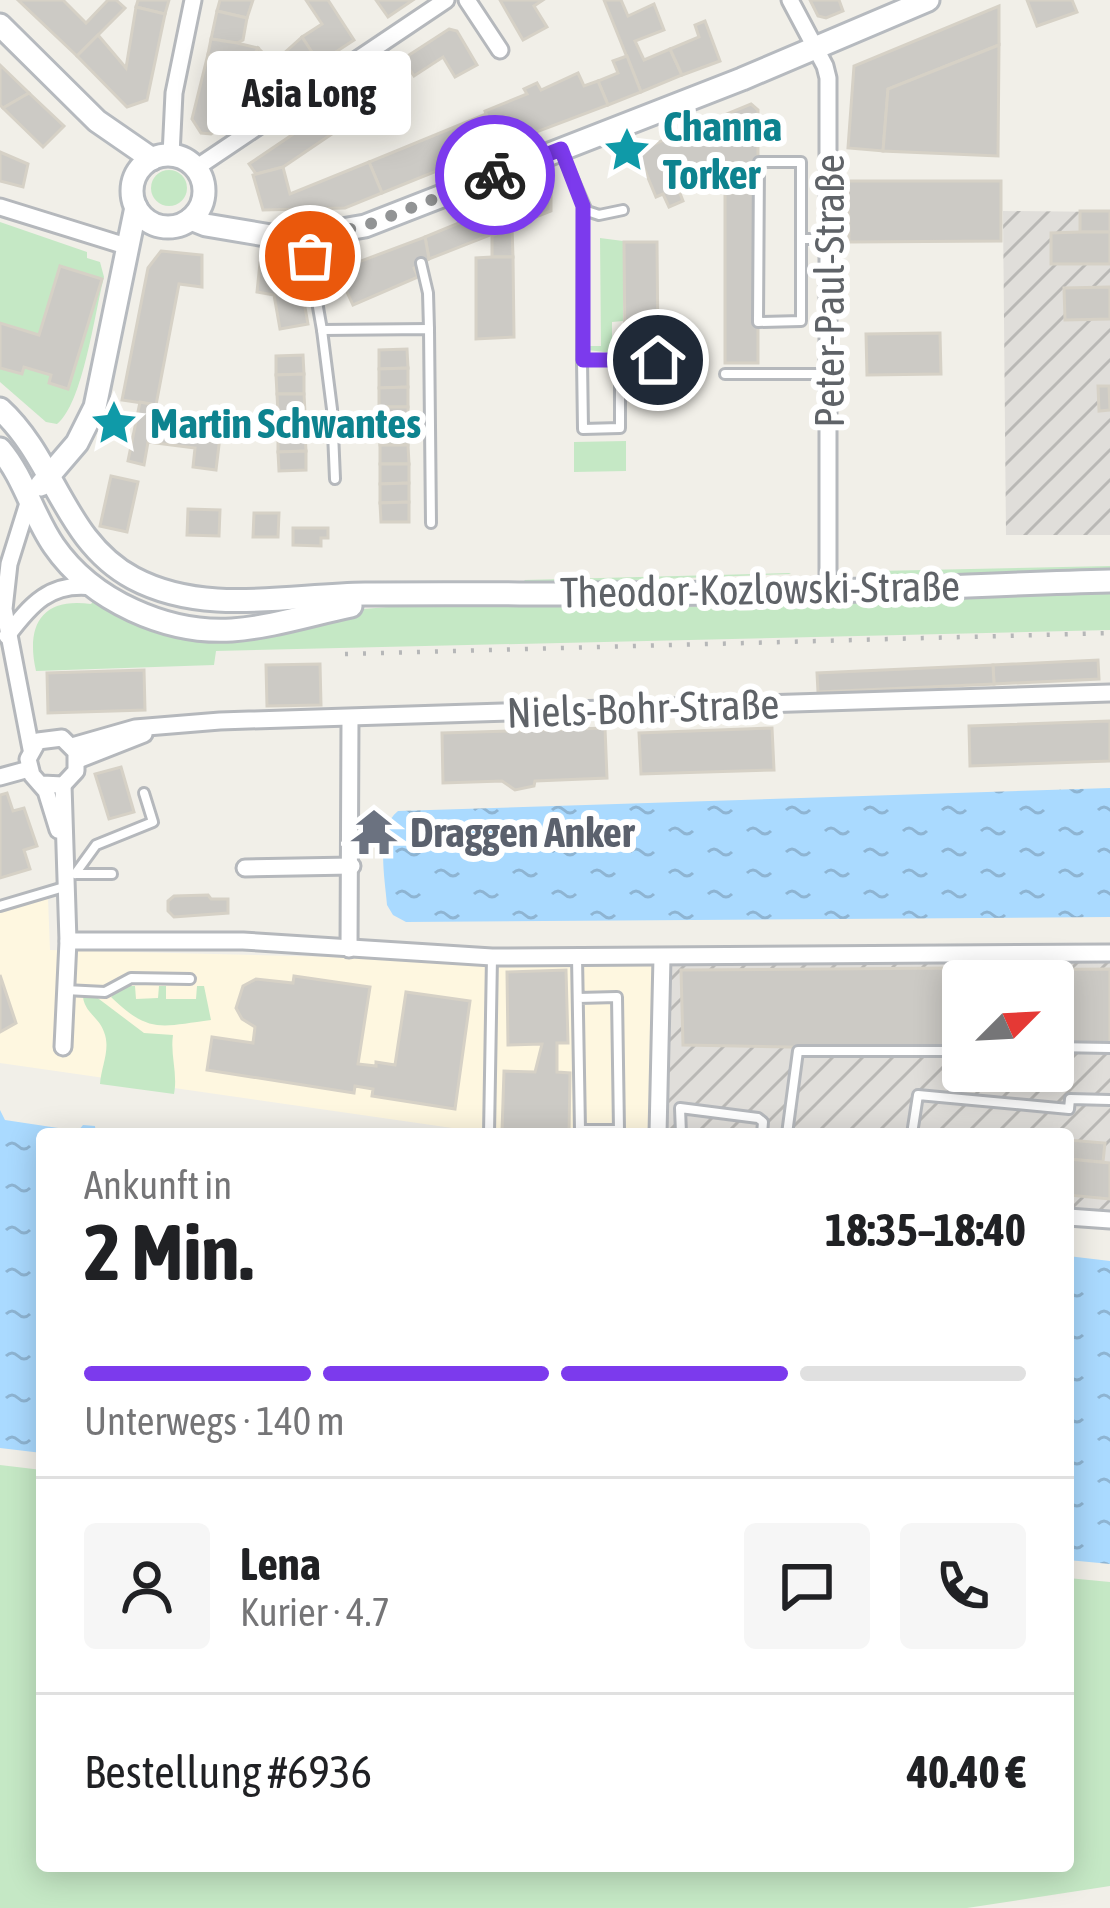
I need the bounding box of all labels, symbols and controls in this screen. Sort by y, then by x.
callout: Asia Long [208,52,412,136]
text: Asia Long [242,71,376,115]
place label: Channa Torker [663,102,782,198]
courier [435,115,555,235]
place icon: Channa Torker [602,125,652,175]
icon: bike [462,142,528,208]
street label: Peter-Paul-Straße [805,154,853,428]
pin [259,205,361,307]
icon: bag [277,223,343,289]
pin [607,309,709,411]
icon: home [625,327,691,393]
place icon: Martin Schwantes [89,398,139,448]
place label: Martin Schwantes [150,399,421,447]
street label: Theodor-Kozlowski-Straße [560,562,960,616]
street label: Niels-Bohr-Straße [506,679,780,737]
temple icon: Draggen Anker [349,807,399,857]
place label: Draggen Anker [410,808,636,856]
north arrow [942,960,1074,1092]
map controls [942,960,1074,1092]
text: Ankunft in [84,1163,232,1207]
text: 18:35–18:40 [825,1204,1026,1256]
text: 2 Min. [84,1207,253,1297]
text: Unterwegs · 140 m [84,1399,345,1443]
button: person [84,1523,210,1649]
button: chat [744,1523,870,1649]
button: phone [900,1523,1026,1649]
text: Lena [240,1538,321,1590]
text: Kurier · 4.7 [240,1590,390,1634]
text: Bestellung #6936 [84,1746,372,1798]
text: 40.40 € [907,1746,1026,1798]

